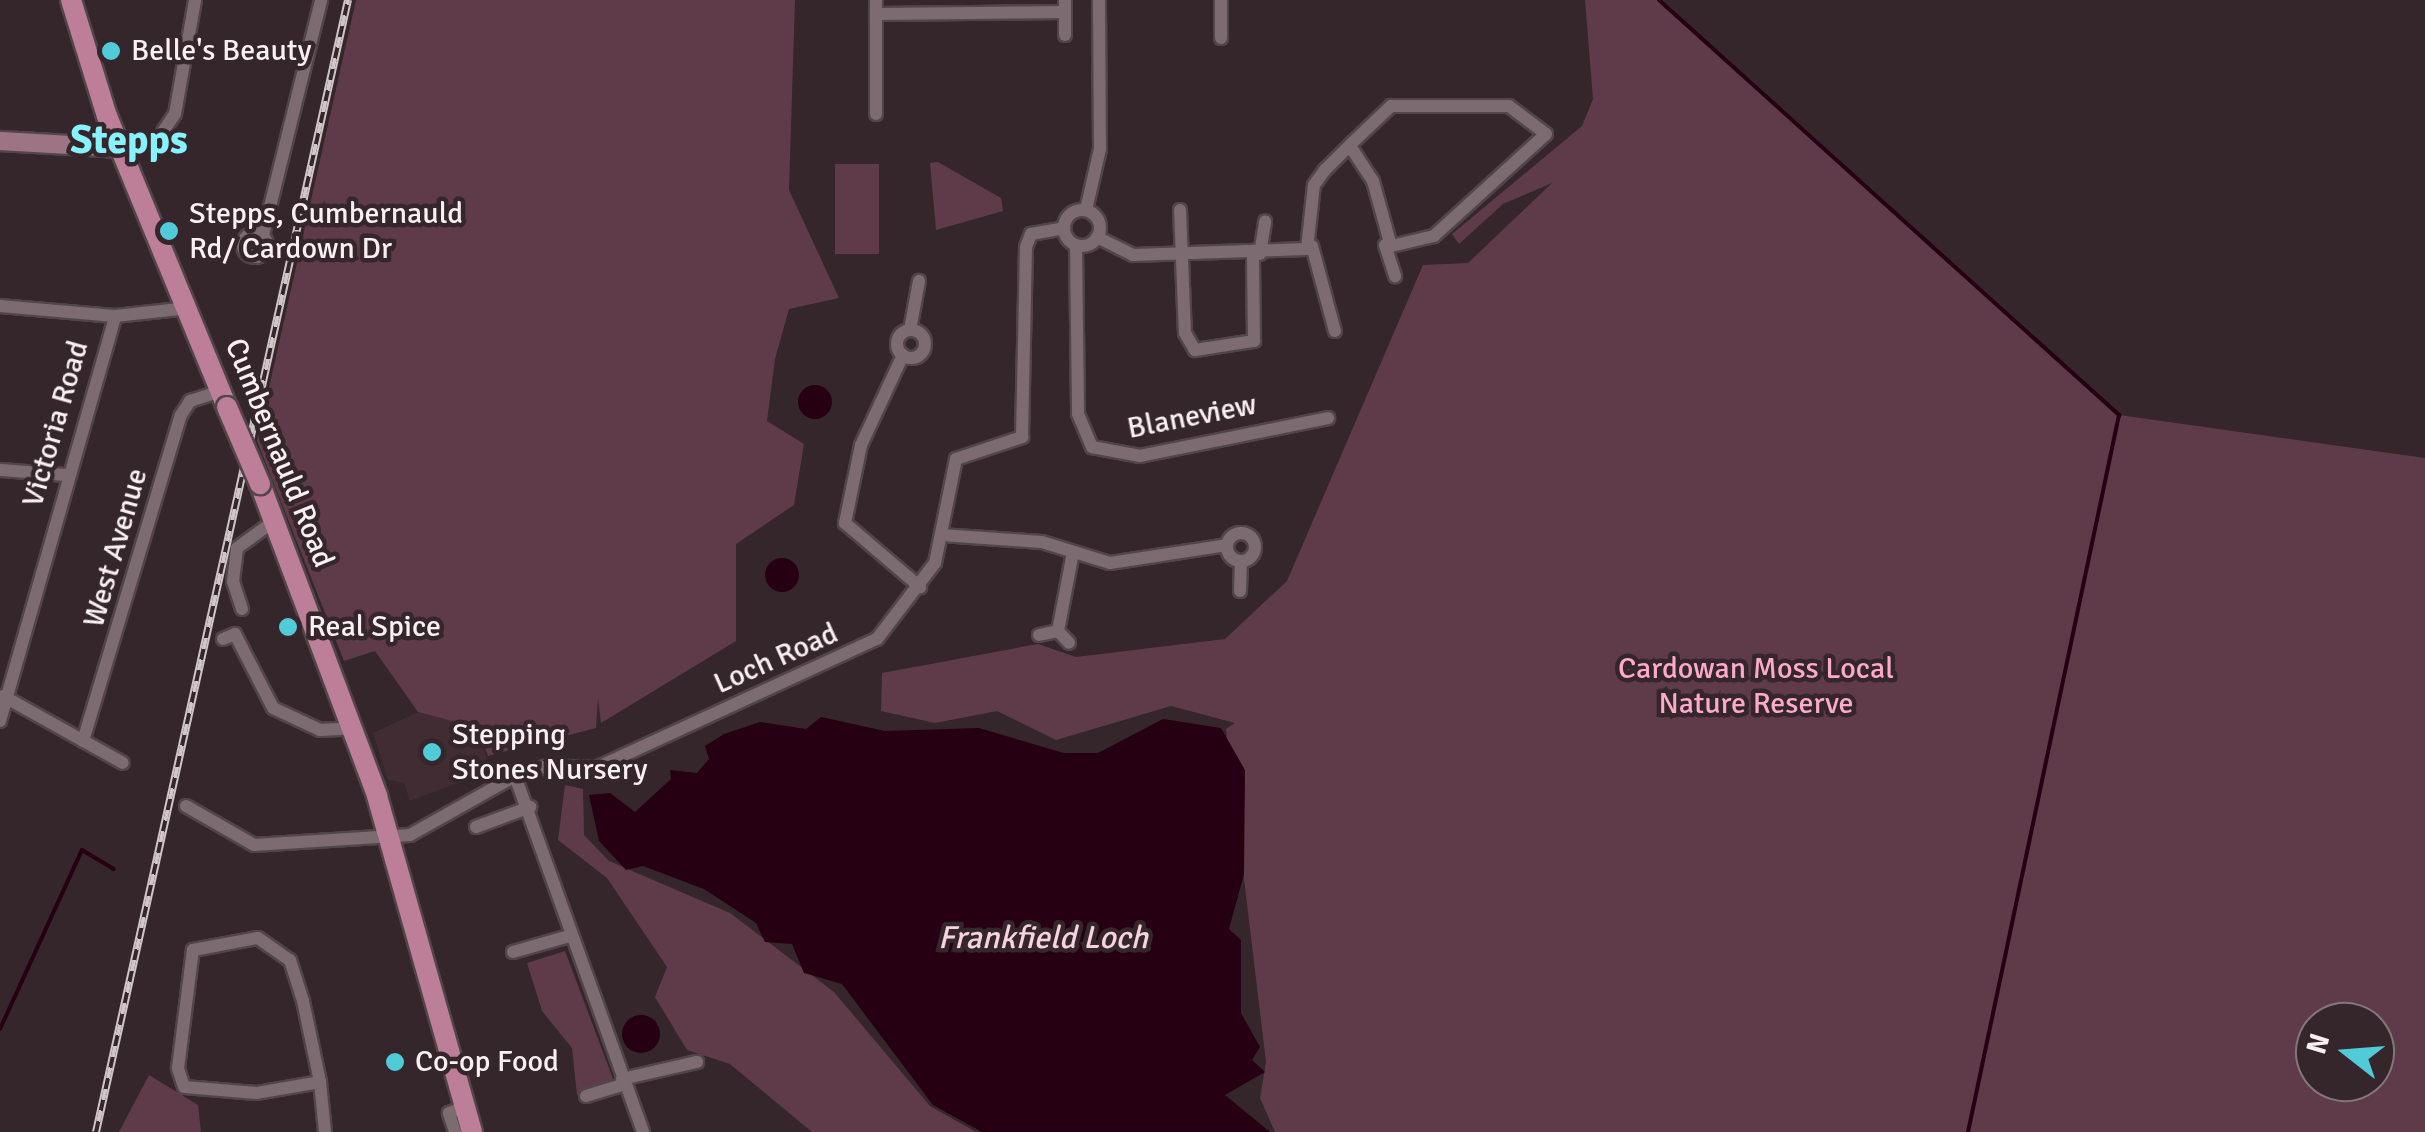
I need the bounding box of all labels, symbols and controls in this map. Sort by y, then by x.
place label: Belle's Beauty [131,33,311,69]
marker: Belle's Beauty [100,40,122,62]
district label: Stepps [70,116,188,164]
place label: Stepps, Cumbernauld Rd/ Cardown Dr [189,196,463,266]
marker: Stepps, Cumbernauld Rd/ Cardown Dr [158,220,180,242]
street label: Cumbernauld Road [217,333,341,573]
street label: Victoria Road [15,337,97,511]
street label: Blaneview [1124,387,1260,447]
street label: West Avenue [76,465,156,631]
place label: Real Spice [308,609,441,645]
marker: Real Spice [277,616,299,638]
street label: Loch Road [708,616,844,702]
park label: Cardowan Moss Local Nature Reserve [1618,651,1894,722]
place label: Stepping Stones Nursery [452,717,647,788]
marker: Stepping Stones Nursery [421,741,443,763]
water label: Frankfield Loch [938,919,1148,957]
north arrow [2295,1002,2395,1102]
text: N [2299,1030,2337,1058]
place label: Co-op Food [415,1044,559,1080]
marker: Co-op Food [384,1051,406,1073]

